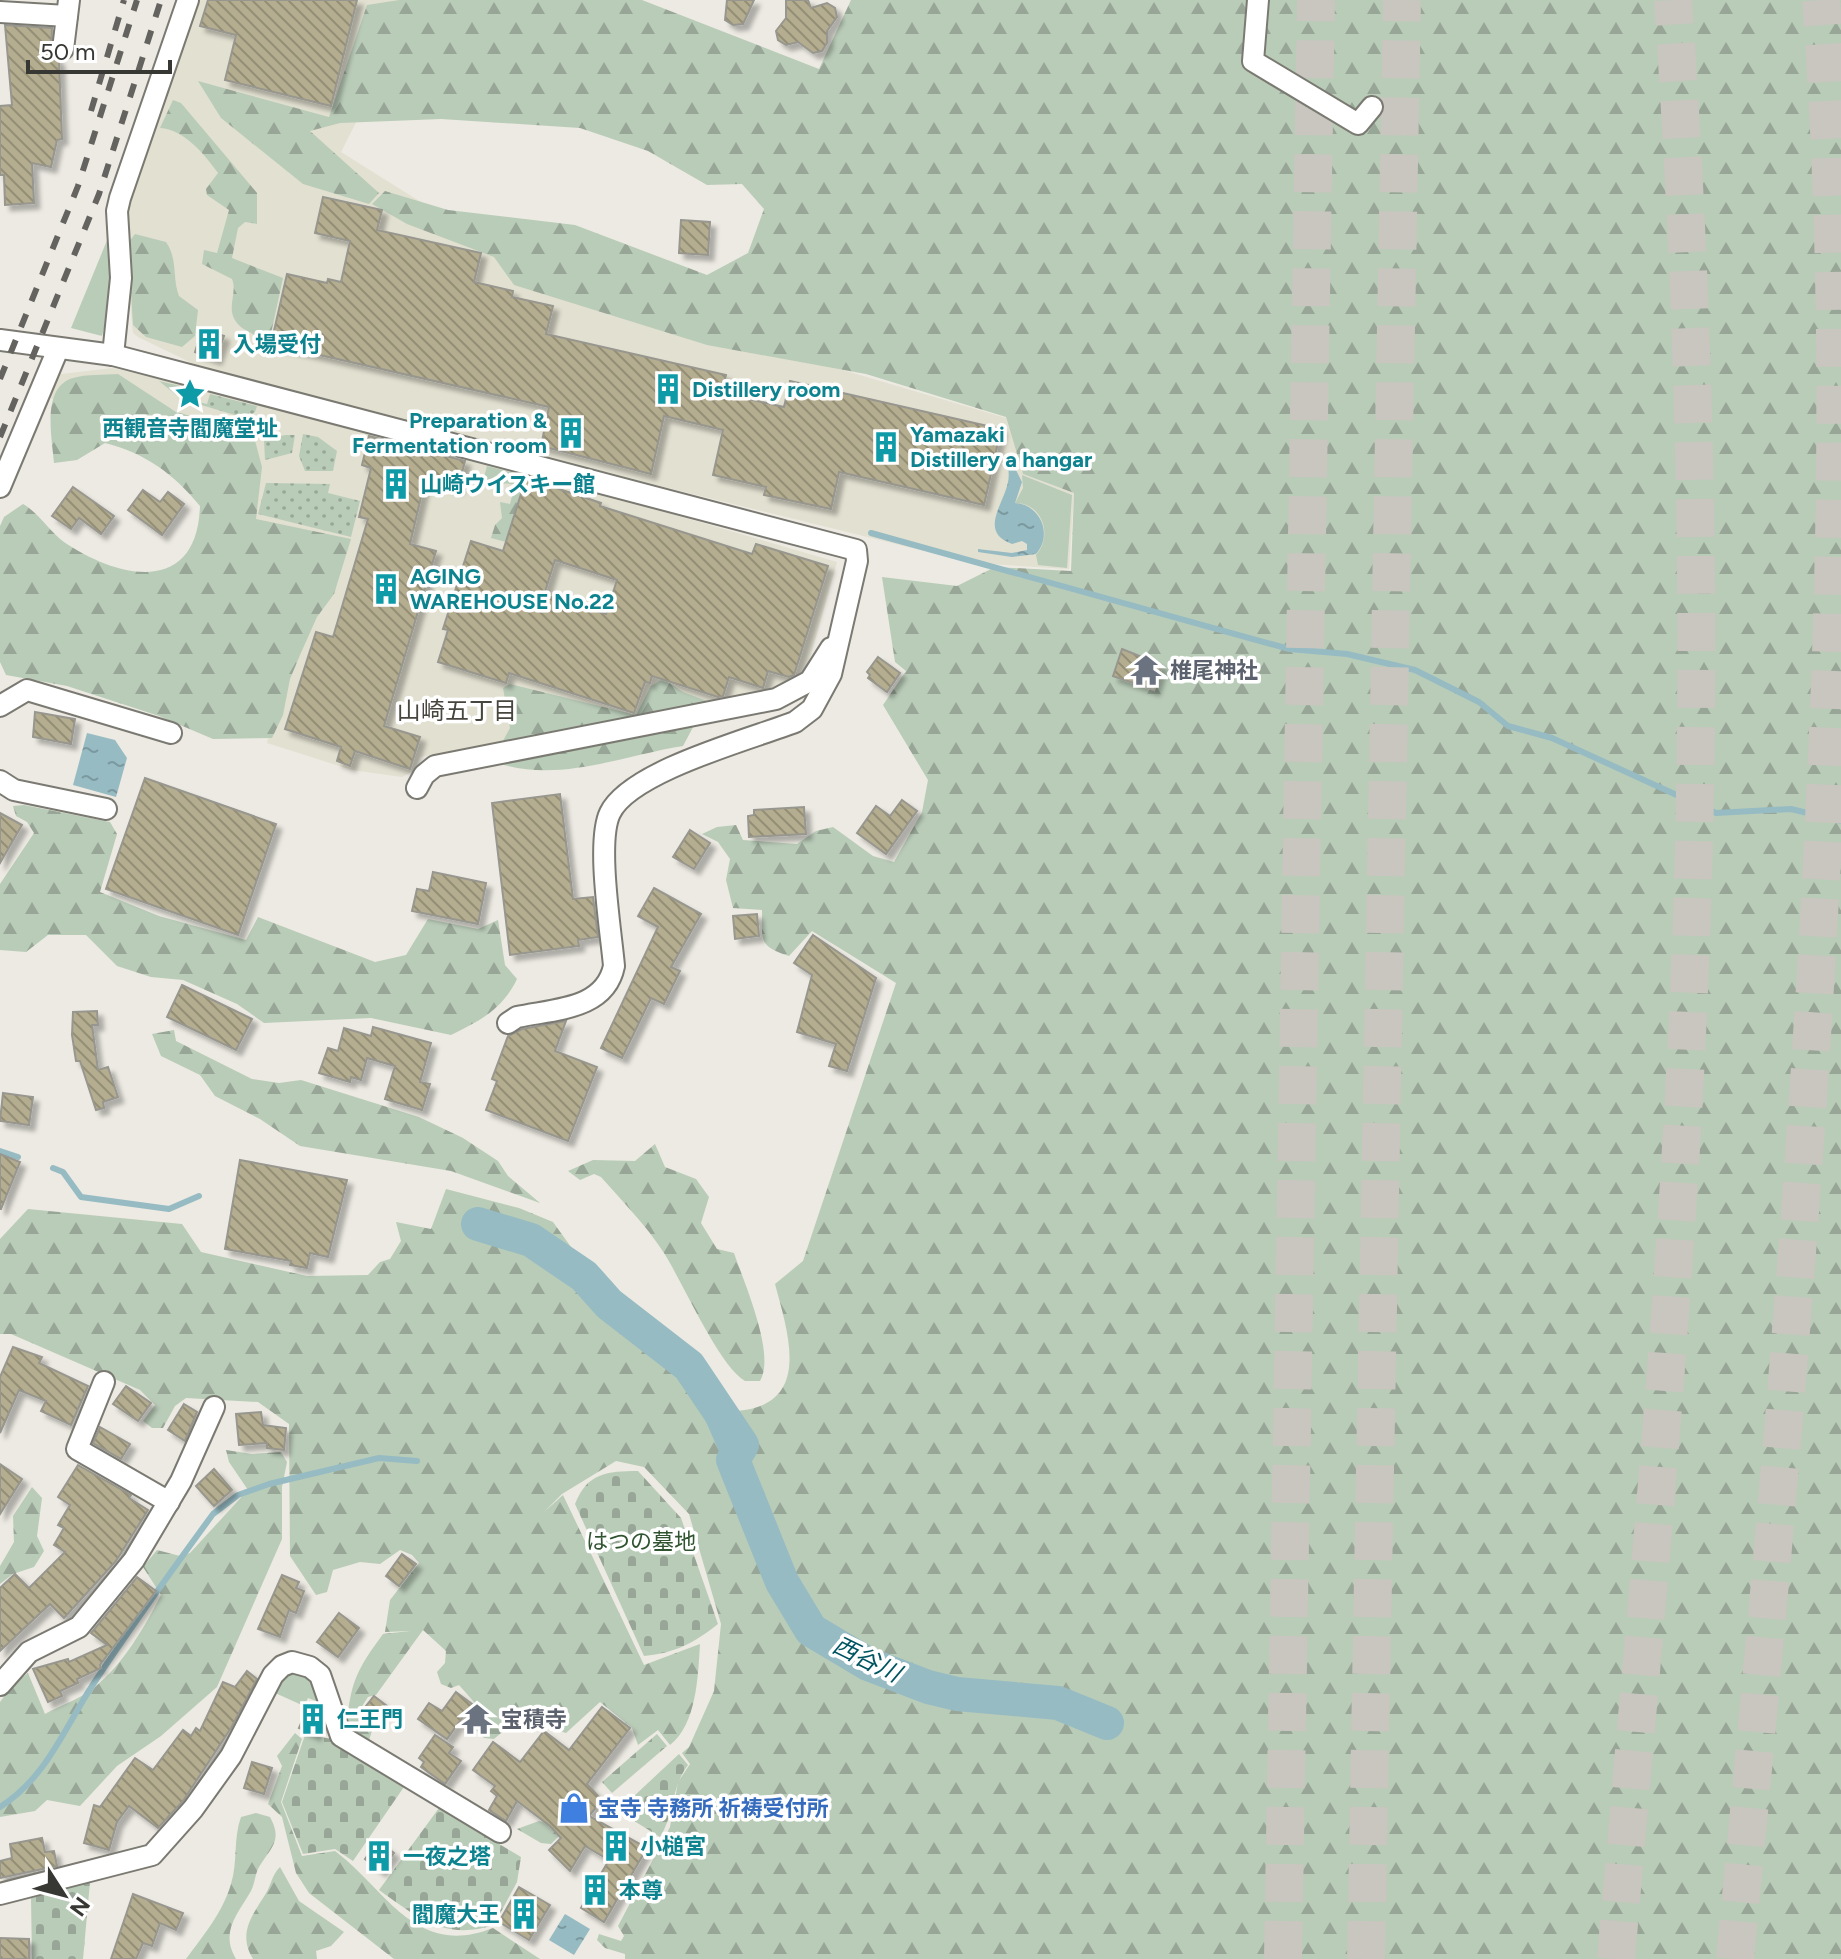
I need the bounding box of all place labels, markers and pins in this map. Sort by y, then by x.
building icon: 入場受付 [192,327,226,361]
place label: 入場受付 [233,331,321,358]
building icon: Distillery room [651,372,685,406]
place label: Distillery room [692,376,840,403]
place icon: 西観音寺閻魔堂址 [173,377,207,411]
place label: Preparation & Fermentation room [352,407,548,459]
place label: 西観音寺閻魔堂址 [102,415,278,442]
building icon: Preparation & Fermentation room [554,416,588,450]
place label: Yamazaki Distillery a hangar [910,421,1093,473]
building icon: Yamazaki Distillery a hangar [869,430,903,464]
building icon: 山崎ウイスキー館 [379,467,413,501]
place label: 山崎ウイスキー館 [420,471,595,498]
place label: AGING WAREHOUSE No.22 [410,563,615,615]
building icon: AGING WAREHOUSE No.22 [369,572,403,606]
temple icon: 椎尾神社 [1129,653,1163,687]
place label: 椎尾神社 [1170,657,1258,684]
building icon: 仁王門 [296,1702,330,1736]
temple icon: 宝積寺 [460,1702,494,1736]
place label: 仁王門 [337,1706,403,1733]
place label: 宝積寺 [501,1706,567,1733]
shop icon: 宝寺 寺務所 祈祷受付所 [557,1791,591,1825]
place label: 宝寺 寺務所 祈祷受付所 [598,1795,828,1822]
building icon: 小槌宮 [599,1829,633,1863]
place label: 小槌宮 [640,1833,706,1860]
building icon: 一夜之塔 [362,1839,396,1873]
place label: 一夜之塔 [403,1843,491,1870]
building icon: 本尊 [578,1873,612,1907]
place label: 本尊 [619,1877,663,1904]
building icon: 閻魔大王 [507,1897,541,1931]
place label: 閻魔大王 [412,1901,500,1928]

